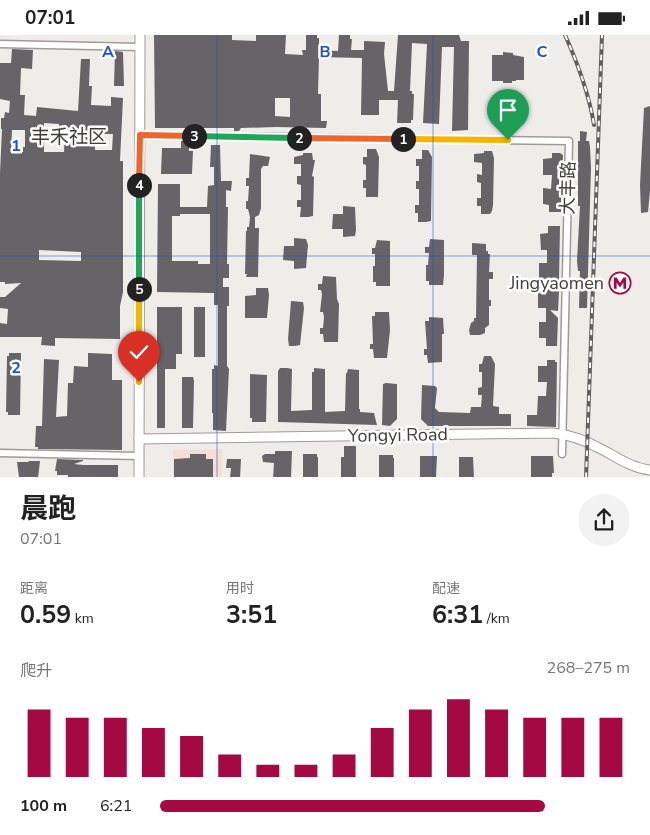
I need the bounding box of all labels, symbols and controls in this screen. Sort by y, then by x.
text: 07:01 [25,5,75,31]
text: A [102,41,114,63]
text: B [319,41,331,63]
text: C [537,41,548,63]
pin [487,89,529,140]
icon: arrive [494,96,522,124]
pin: 3 [182,123,206,149]
district label: 丰禾社区 [31,124,107,150]
pin: 2 [286,125,312,151]
text: 3 [190,127,199,146]
pin: 1 [390,127,416,151]
text: 2 [295,129,304,148]
text: 1 [399,130,408,149]
text: 1 [11,135,21,157]
street label: 大丰路 [556,161,580,215]
pin: 4 [126,173,152,197]
text: 4 [135,176,144,195]
place label: Jingyaomen [508,271,604,295]
metro station icon: Jingyaomen [608,271,632,295]
pin: 5 [126,277,152,301]
text: 5 [135,280,144,299]
pin [118,331,160,382]
icon: check [125,338,153,366]
text: 2 [11,357,21,379]
street label: Yongyi Road [347,422,448,448]
text: 晨跑 [20,490,76,528]
button: share [578,494,630,546]
text: 07:01 [20,528,62,550]
text: 距离 [20,579,48,598]
text: 用时 [226,579,254,598]
text: 配速 [432,579,460,598]
text: 0.59 [20,598,71,632]
text: 3:51 [226,598,277,632]
text: 6:31 [432,598,483,632]
text: km [71,609,94,628]
text: /km [483,609,510,628]
text: 268–275 m [547,657,630,679]
text: 爬升 [20,660,52,682]
text: 100 m [20,795,67,817]
text: 6:21 [100,795,132,817]

